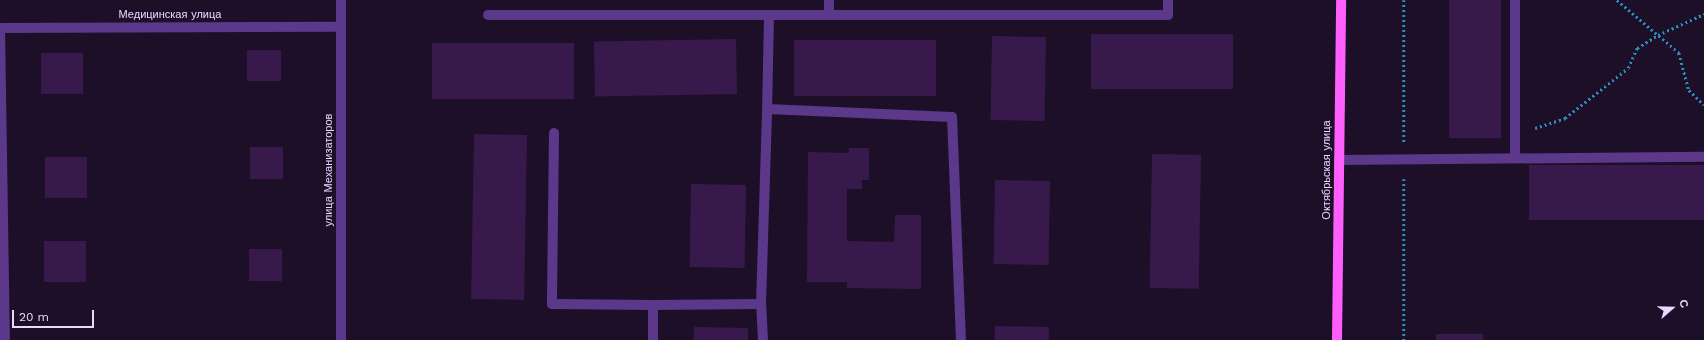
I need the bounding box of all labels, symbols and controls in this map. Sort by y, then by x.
street label: Медицинская улица [119,8,221,22]
street label: улица Механизаторов [322,114,336,226]
street label: Октябрьская улица [1320,120,1334,220]
north arrow [1652,288,1692,328]
text: С [1676,298,1691,310]
scale bar [14,302,96,328]
text: 20 m [19,310,49,324]

